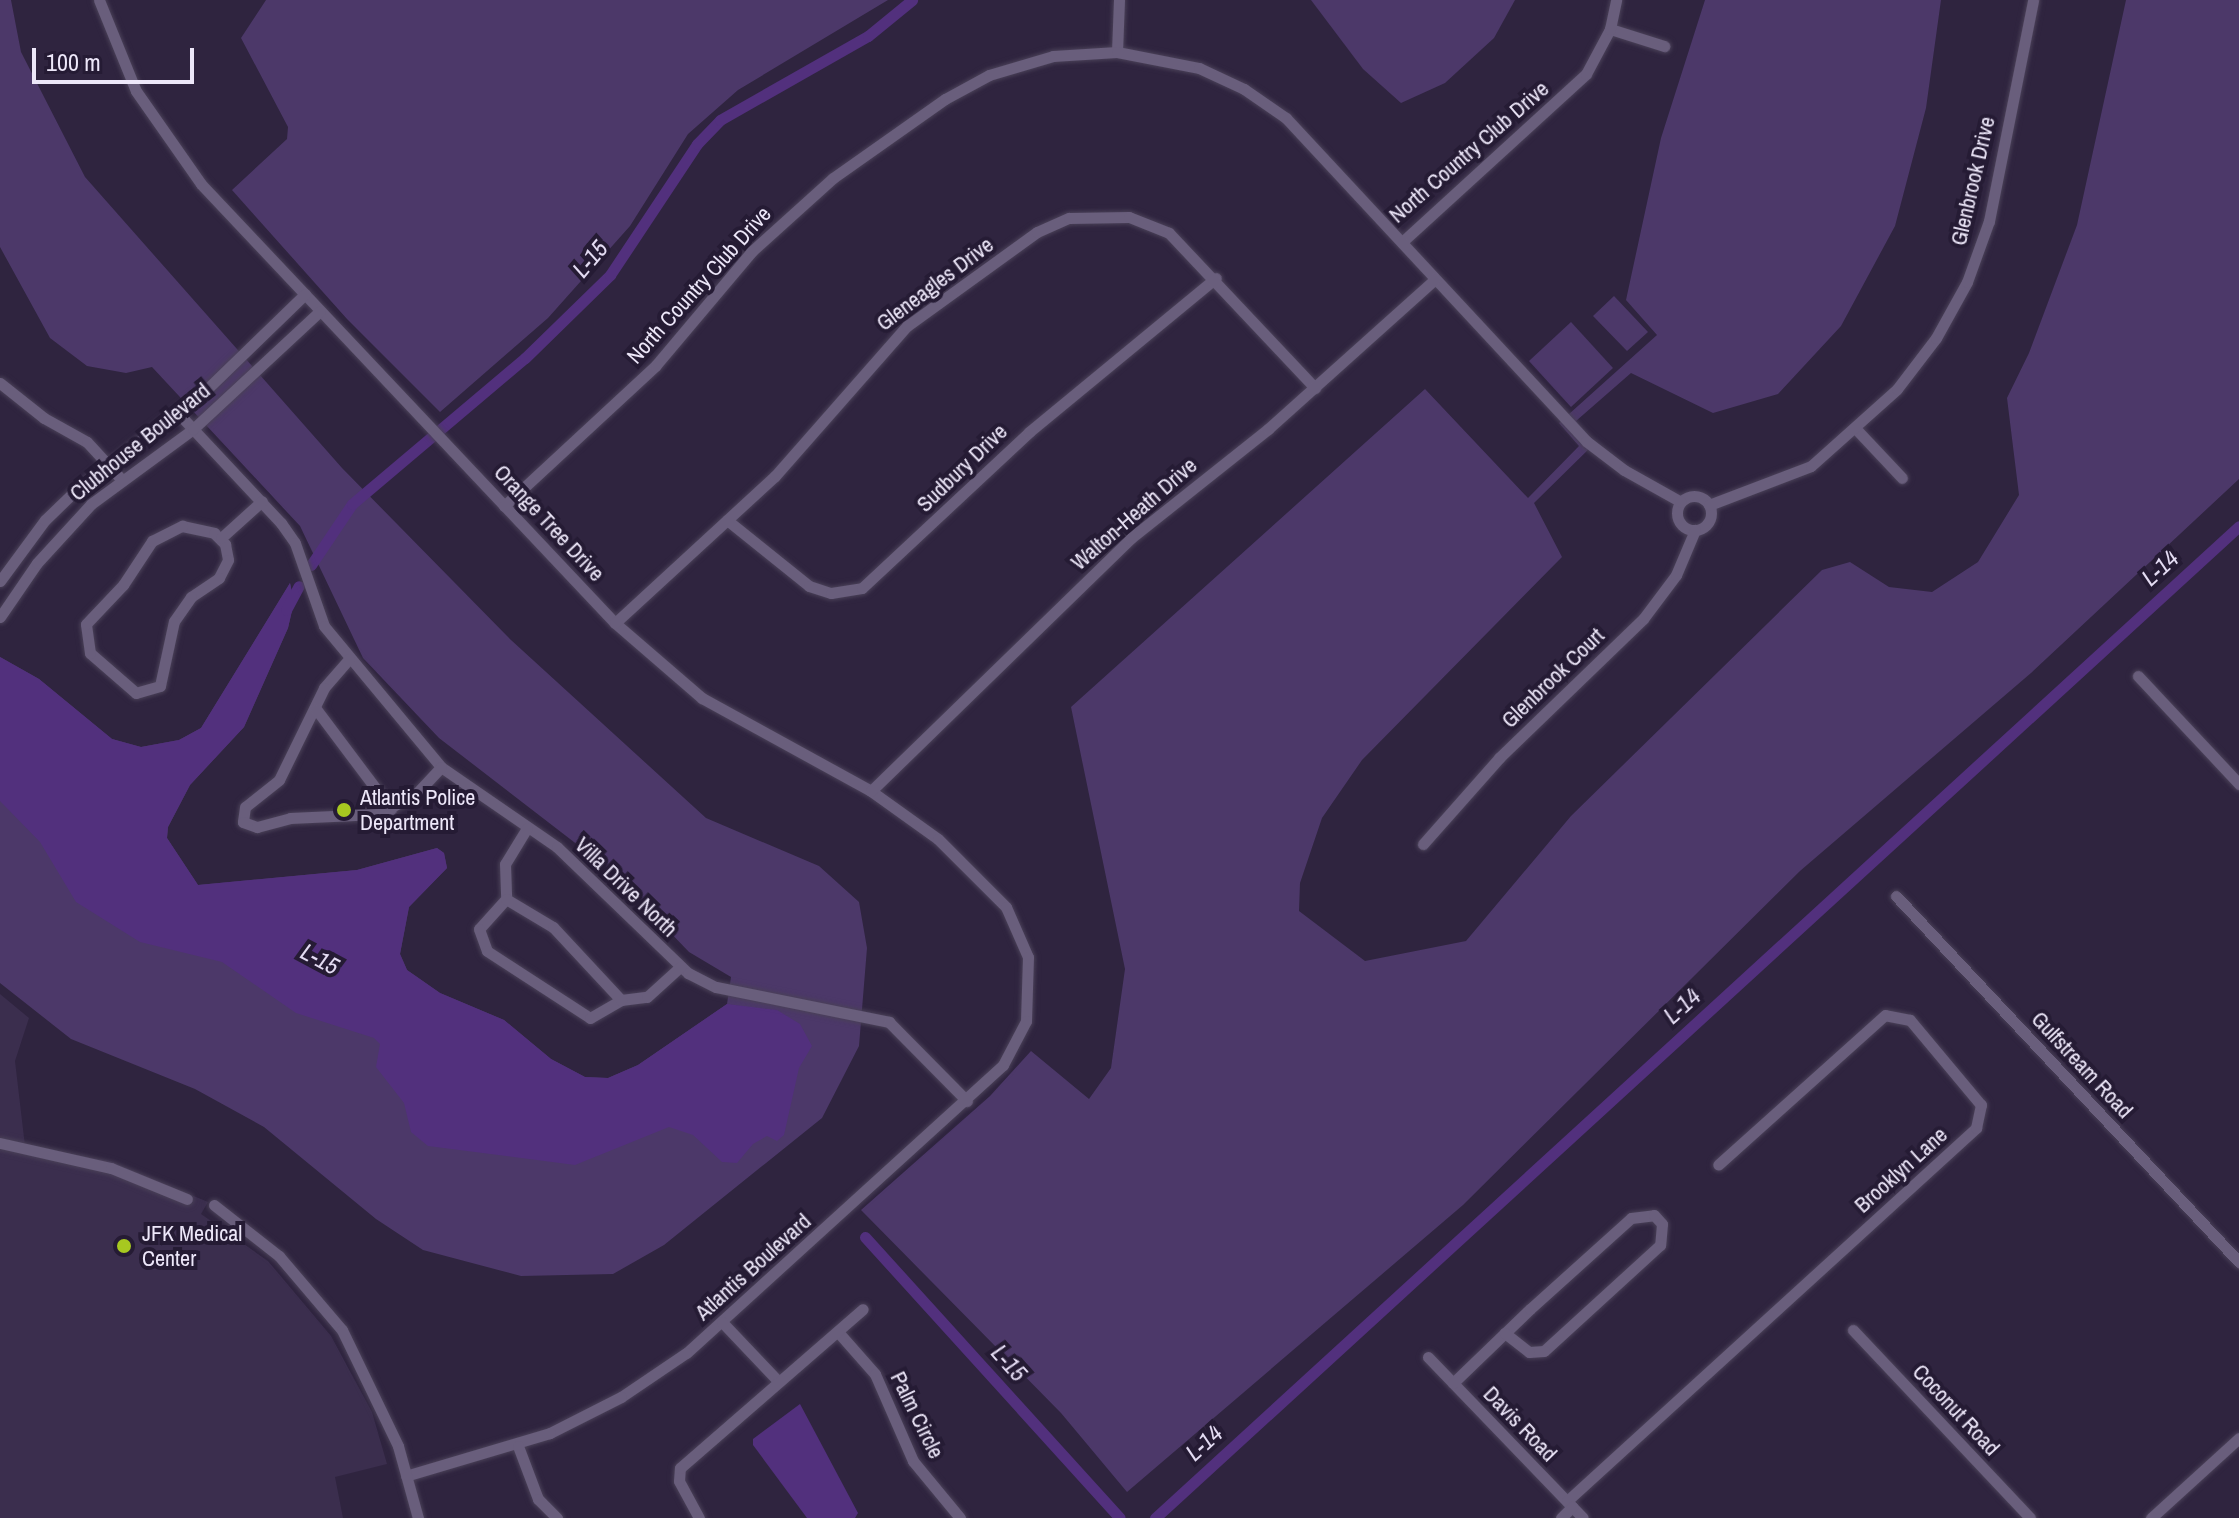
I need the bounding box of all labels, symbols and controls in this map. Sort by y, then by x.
scale bar [36,32,198,82]
text: 100 m [46,46,101,78]
street label: North Country Club Drive [1384,76,1554,228]
street label: Glenbrook Drive [1945,114,2001,248]
street label: North Country Club Drive [621,201,777,369]
street label: Gleneagles Drive [871,232,999,336]
water label: L-15 [566,235,614,283]
street label: Clubhouse Boulevard [65,377,215,507]
street label: Sudbury Drive [911,418,1013,518]
street label: Walton-Heath Drive [1066,452,1202,576]
street label: Orange Tree Drive [488,459,610,587]
water label: L-14 [2136,544,2184,592]
street label: Glenbrook Court [1496,623,1610,733]
place label: Atlantis Police Department [360,784,475,836]
marker: Atlantis Police Department [335,801,353,819]
street label: Villa Drive North [569,832,683,942]
water label: L-15 [296,937,344,981]
water label: L-14 [1658,982,1706,1030]
street label: Gulfstream Road [2026,1006,2138,1124]
street label: Brooklyn Lane [1849,1122,1953,1218]
street label: Atlantis Boulevard [690,1208,816,1326]
place label: JFK Medical Center [142,1220,242,1272]
marker: JFK Medical Center [113,1235,135,1257]
water label: L-15 [985,1339,1033,1387]
street label: Coconut Road [1907,1359,2005,1461]
street label: Palm Circle [885,1367,949,1463]
street label: Davis Road [1478,1381,1562,1467]
water label: L-14 [1180,1419,1228,1467]

